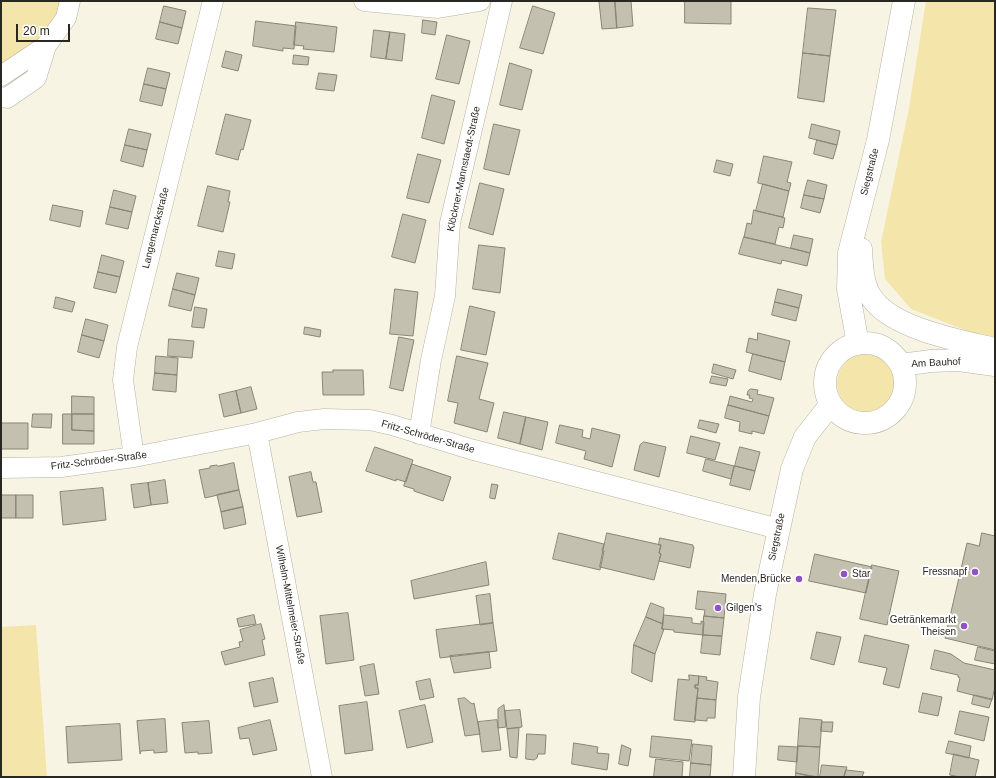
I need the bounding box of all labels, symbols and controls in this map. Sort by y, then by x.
scale bar [18,16,72,42]
text: 20 m [23,24,50,38]
street label: Klöckner-Mannstaedt-Straße [445,105,483,233]
street label: Siegstraße [858,147,882,197]
street label: Langemarckstraße [140,186,172,270]
street label: Am Bauhof [911,356,961,370]
street label: Fritz-Schröder-Straße [380,418,476,456]
street label: Fritz-Schröder-Straße [50,449,148,473]
street label: Siegstraße [766,512,788,562]
street label: Wilhelm-Mittelmeier-Straße [273,544,307,666]
place label: Fressnapf [923,566,967,578]
marker: Fressnapf [970,567,980,577]
place label: Star [852,568,870,580]
marker: Star [839,569,849,579]
place label: Menden,Brücke [721,573,791,585]
marker: Menden,Brücke [794,574,804,584]
place label: Gilgen's [726,602,762,614]
marker: Gilgen's [713,603,723,613]
place label: Getränkemarkt Theisen [890,614,956,638]
marker: Getränkemarkt Theisen [959,621,969,631]

